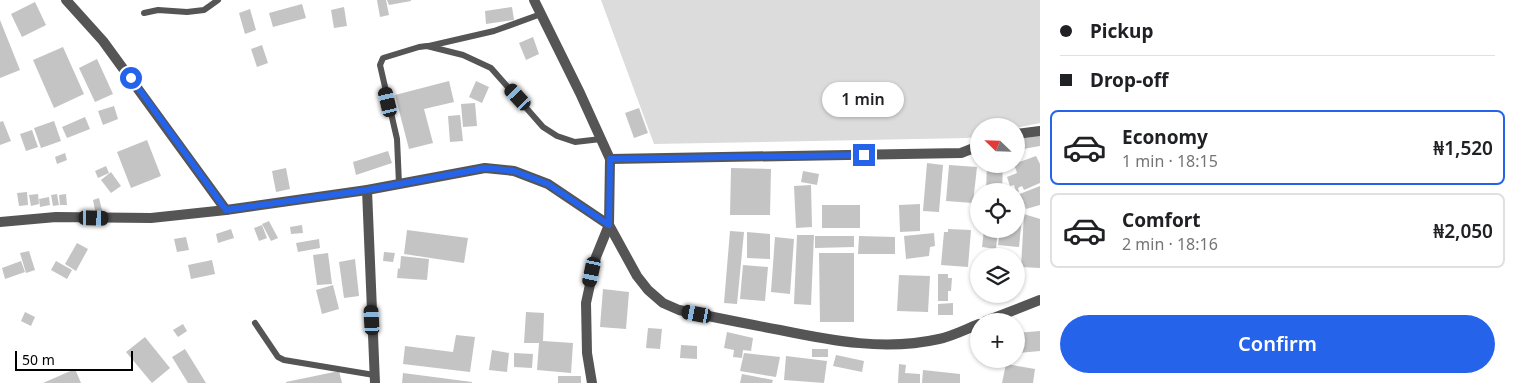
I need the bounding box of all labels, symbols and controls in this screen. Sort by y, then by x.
text: Pickup [1090,18,1153,44]
route start [120,67,142,89]
text: Drop-off [1090,67,1169,93]
car [502,81,533,113]
callout: 1 min [823,82,905,118]
car [377,86,398,118]
text: 1 min [841,88,885,110]
north arrow [970,118,1025,172]
map controls [970,118,1025,368]
text: Economy [1122,124,1208,150]
icon: car [1062,125,1107,170]
text: ₦1,520 [1433,135,1493,161]
route end [853,144,875,166]
text: 1 min · 18:15 [1122,150,1218,172]
button: locate [970,183,1025,238]
text: Comfort [1122,207,1201,233]
icon: car [1062,208,1107,253]
car [78,210,109,226]
text: ₦2,050 [1433,218,1493,244]
text: 2 min · 18:16 [1122,233,1218,255]
button: layers [970,248,1025,303]
car [581,256,602,288]
car [680,304,713,324]
car [363,305,380,335]
button: + [970,313,1025,368]
button: Confirm [1060,315,1495,373]
scale bar [15,348,132,371]
text: 50 m [22,350,55,369]

